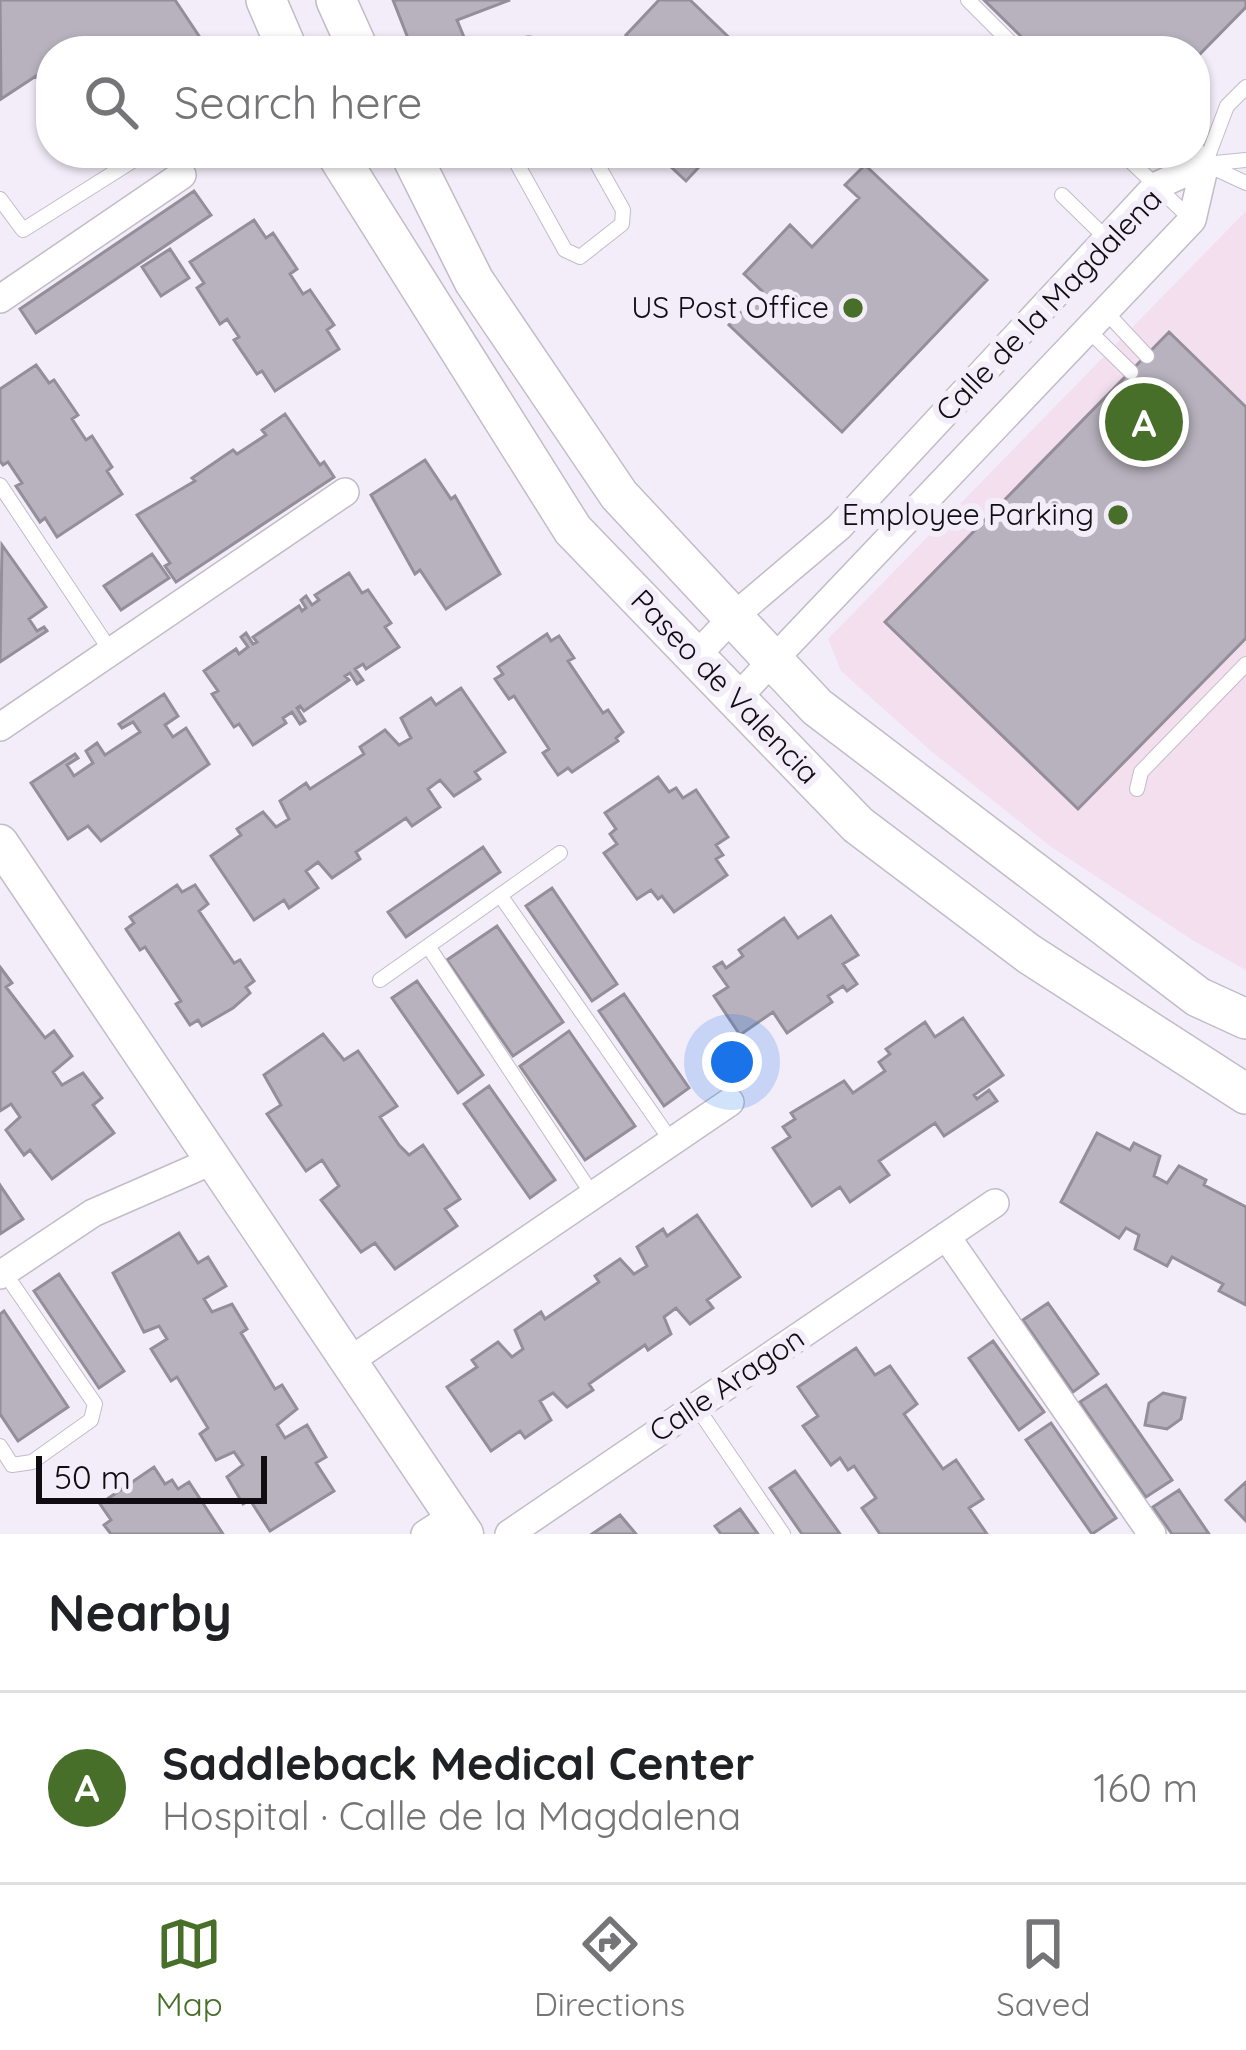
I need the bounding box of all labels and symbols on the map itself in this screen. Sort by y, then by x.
street label: Calle de la Magdalena [927,180,1169,429]
place label: US Post Office [631,288,829,326]
marker: US Post Office [840,295,866,321]
pin: A [1105,377,1183,467]
place label: Employee Parking [842,495,1094,533]
marker: Employee Parking [1105,502,1131,528]
street label: Paseo de Valencia [623,581,828,791]
your location [702,1032,762,1092]
street label: Calle Aragon [642,1318,811,1450]
scale bar [36,1450,267,1503]

